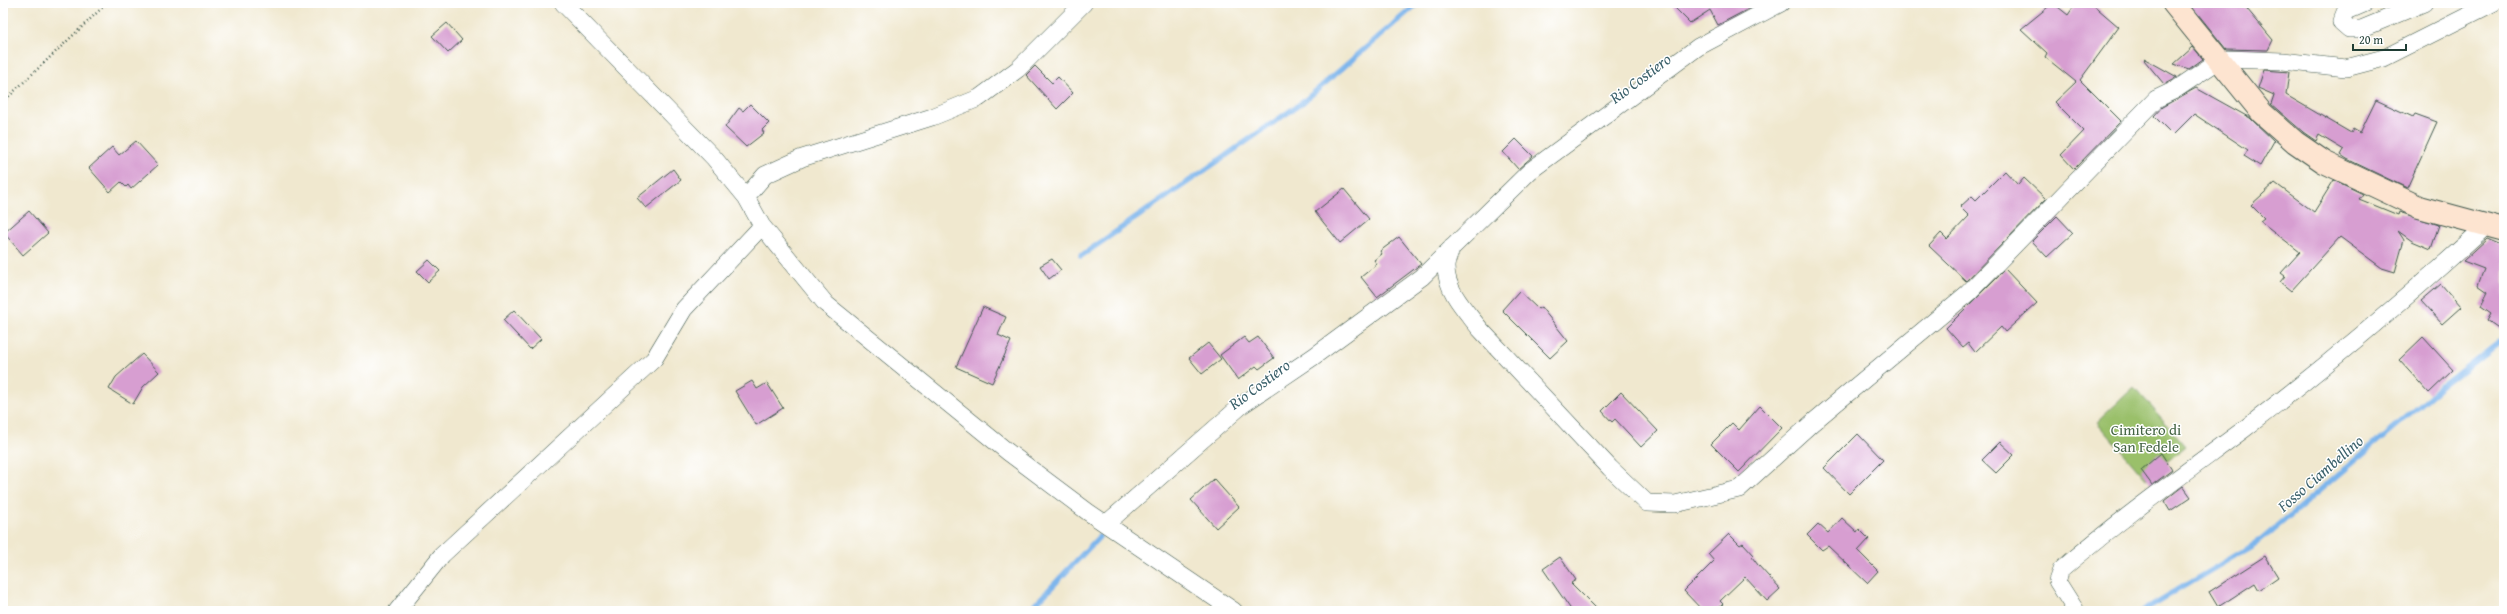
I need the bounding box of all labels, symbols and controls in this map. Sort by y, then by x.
scale bar [2353,26,2406,52]
text: 20 m [2359,31,2383,48]
water label: Rio Costiero [1603,47,1676,110]
water label: Rio Costiero [1222,353,1295,416]
park label: Cimitero di San Fedele [2111,419,2181,457]
water label: Fosso Ciambellino [2271,429,2368,518]

